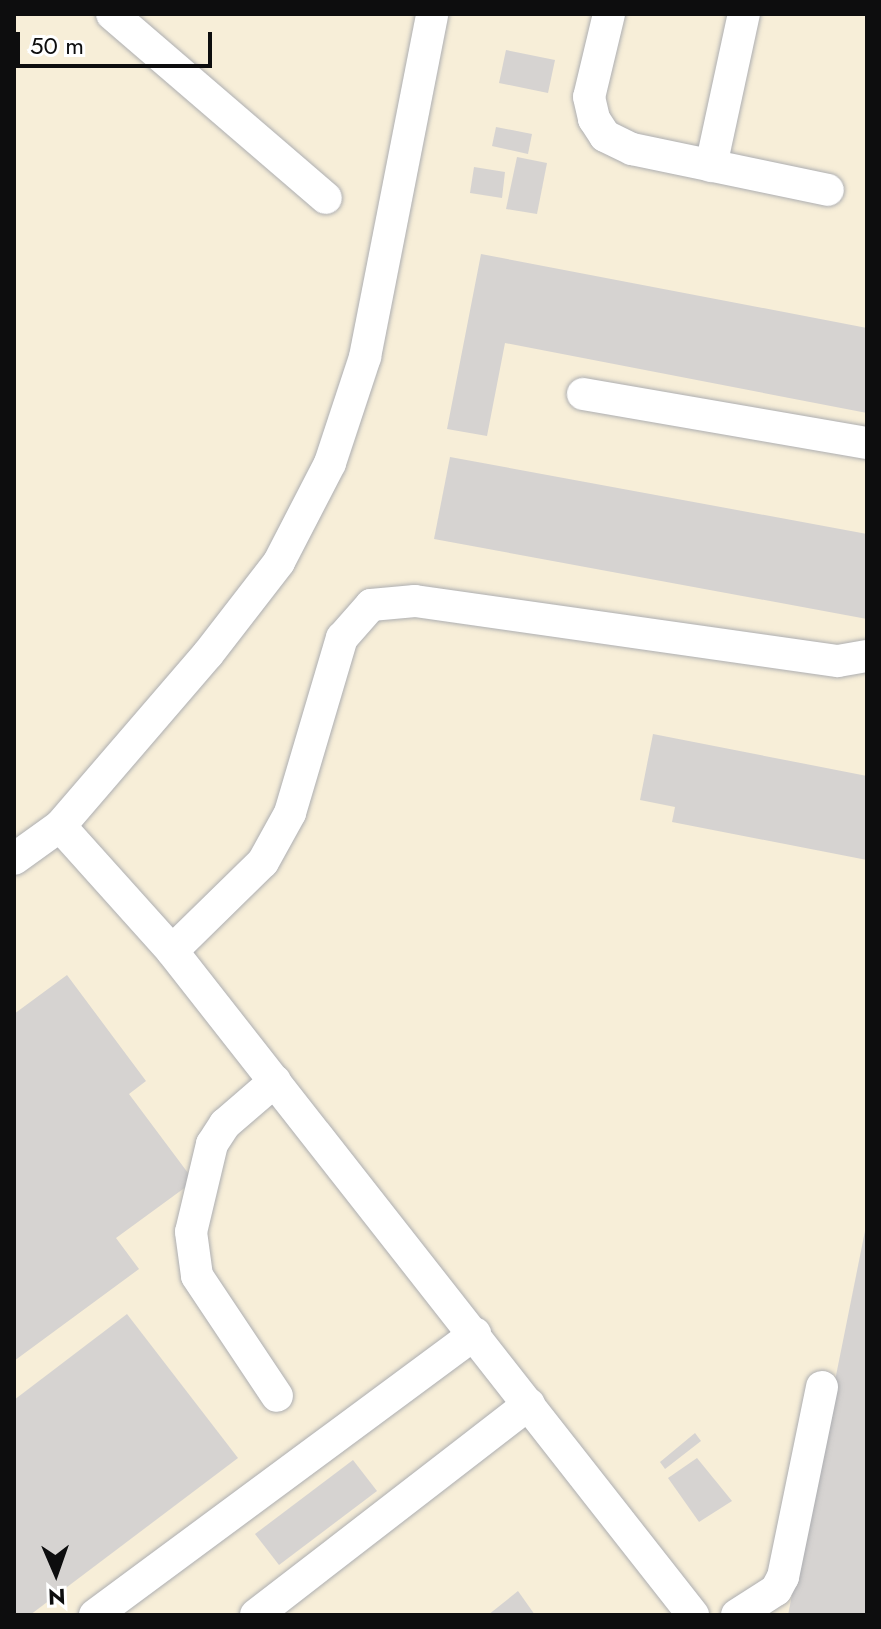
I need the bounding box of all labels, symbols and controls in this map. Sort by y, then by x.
scale bar [20,16,216,66]
text: 50 m [30,28,84,63]
north arrow [16,1533,96,1613]
text: N [48,1581,66,1613]

